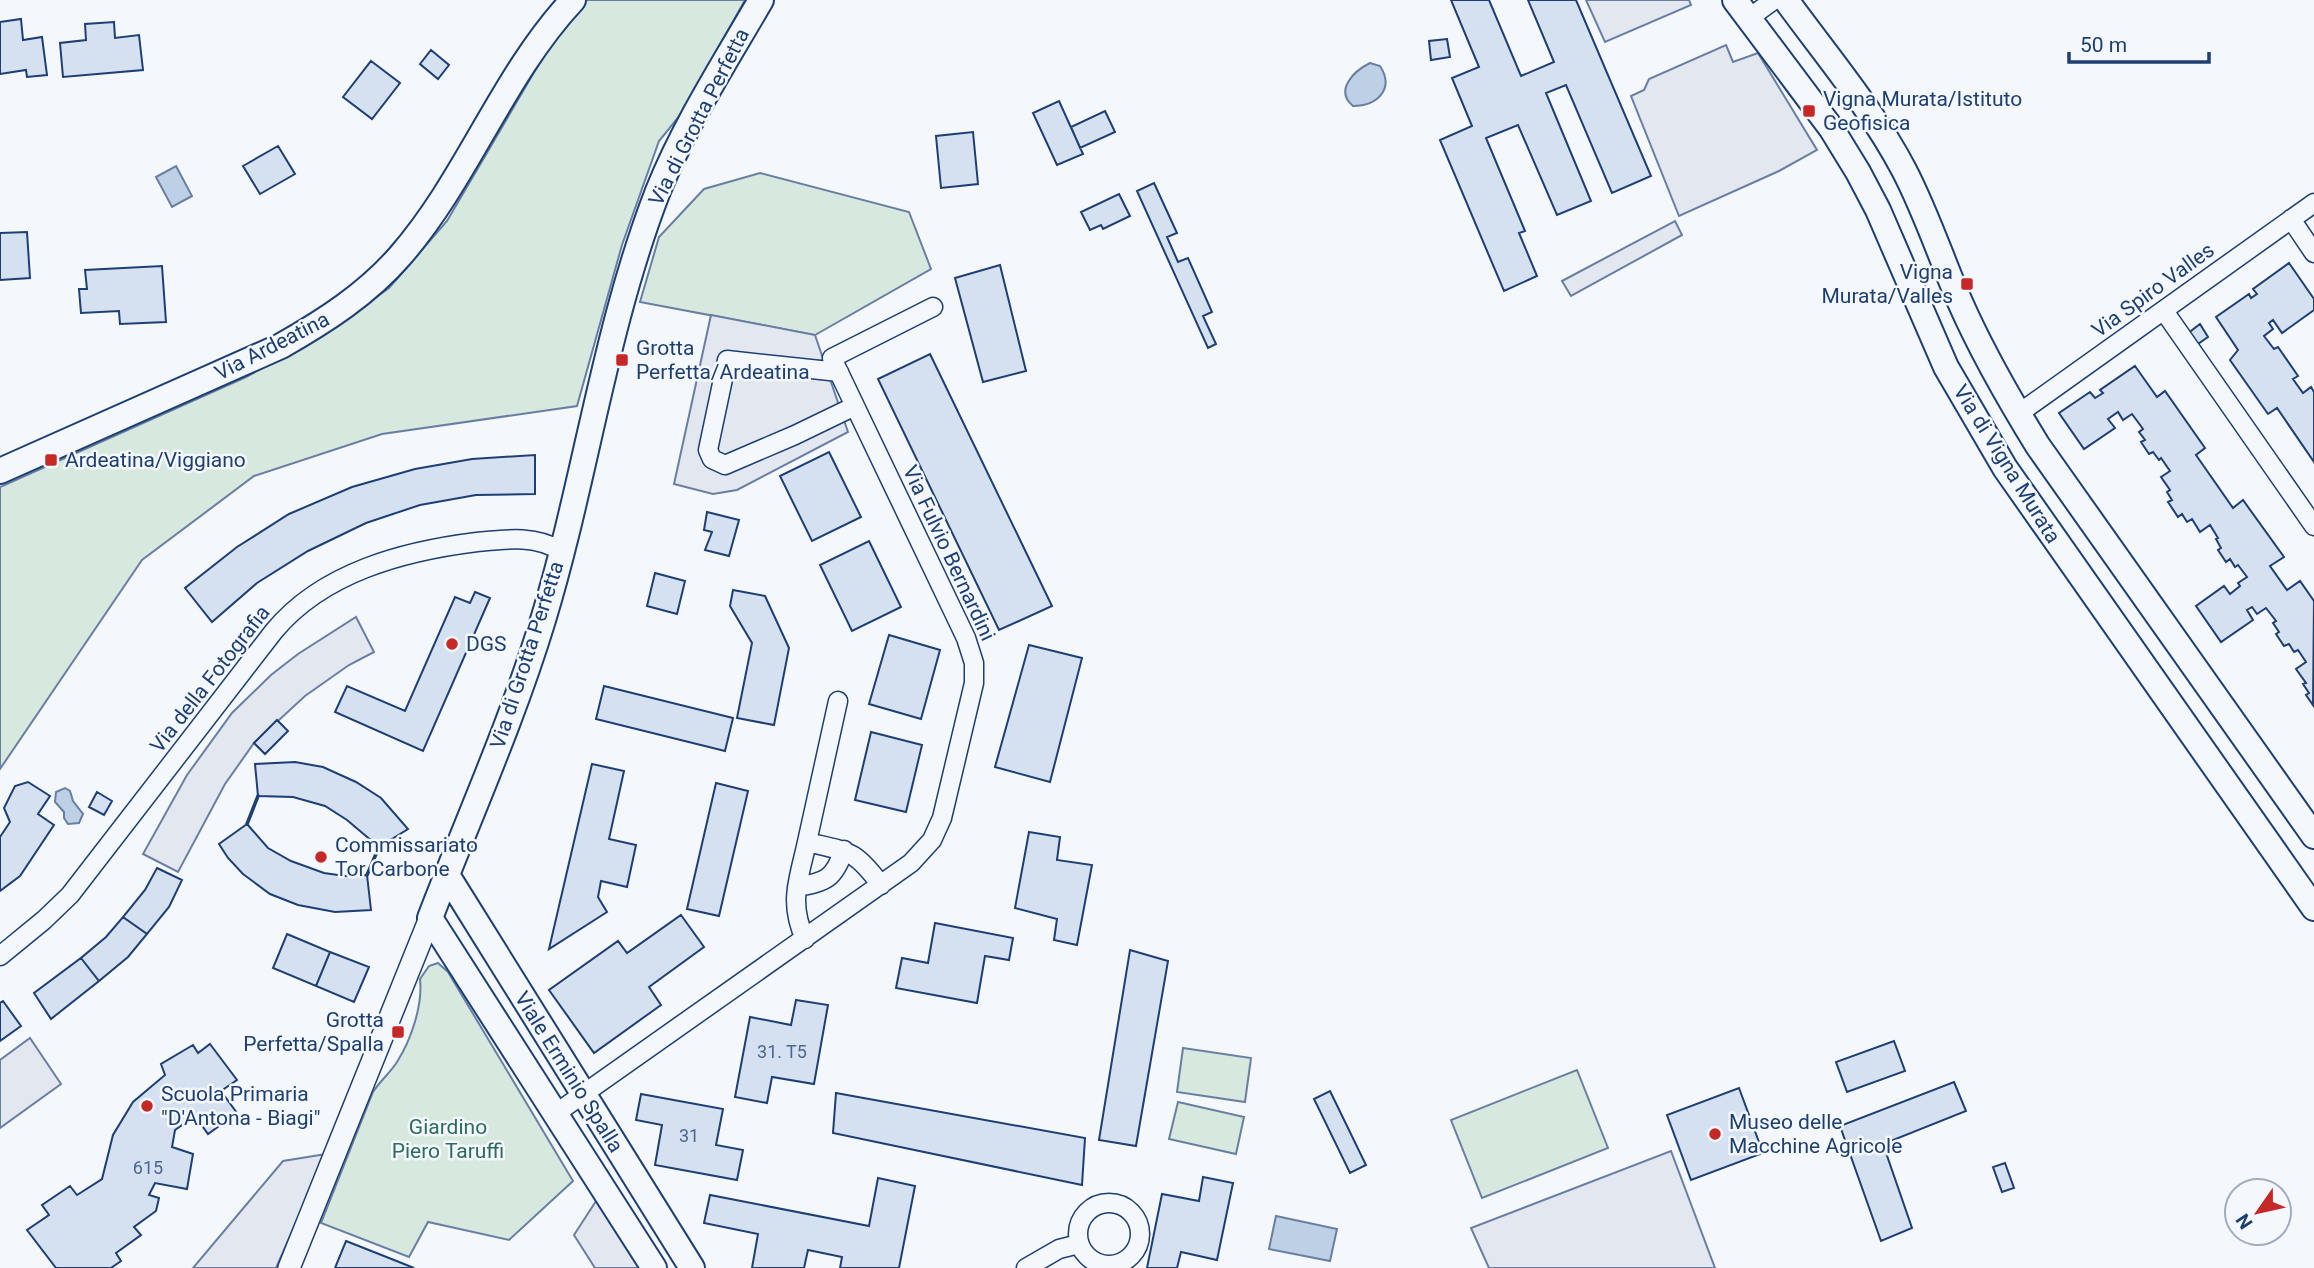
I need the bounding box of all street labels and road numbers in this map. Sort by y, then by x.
street label: Via di Grotta Perfetta [644,24,754,210]
street label: Via Spiro Valles [2087,238,2219,342]
street label: Via Ardeatina [211,307,333,385]
street label: Via di Vigna Murata [1949,380,2065,548]
street label: Via Fulvio Bernardini [898,462,1000,644]
street label: Via di Grotta Perfetta [485,558,569,752]
street label: Via della Fotografia [145,601,275,757]
street label: Viale Erminio Spalla [510,987,628,1157]

